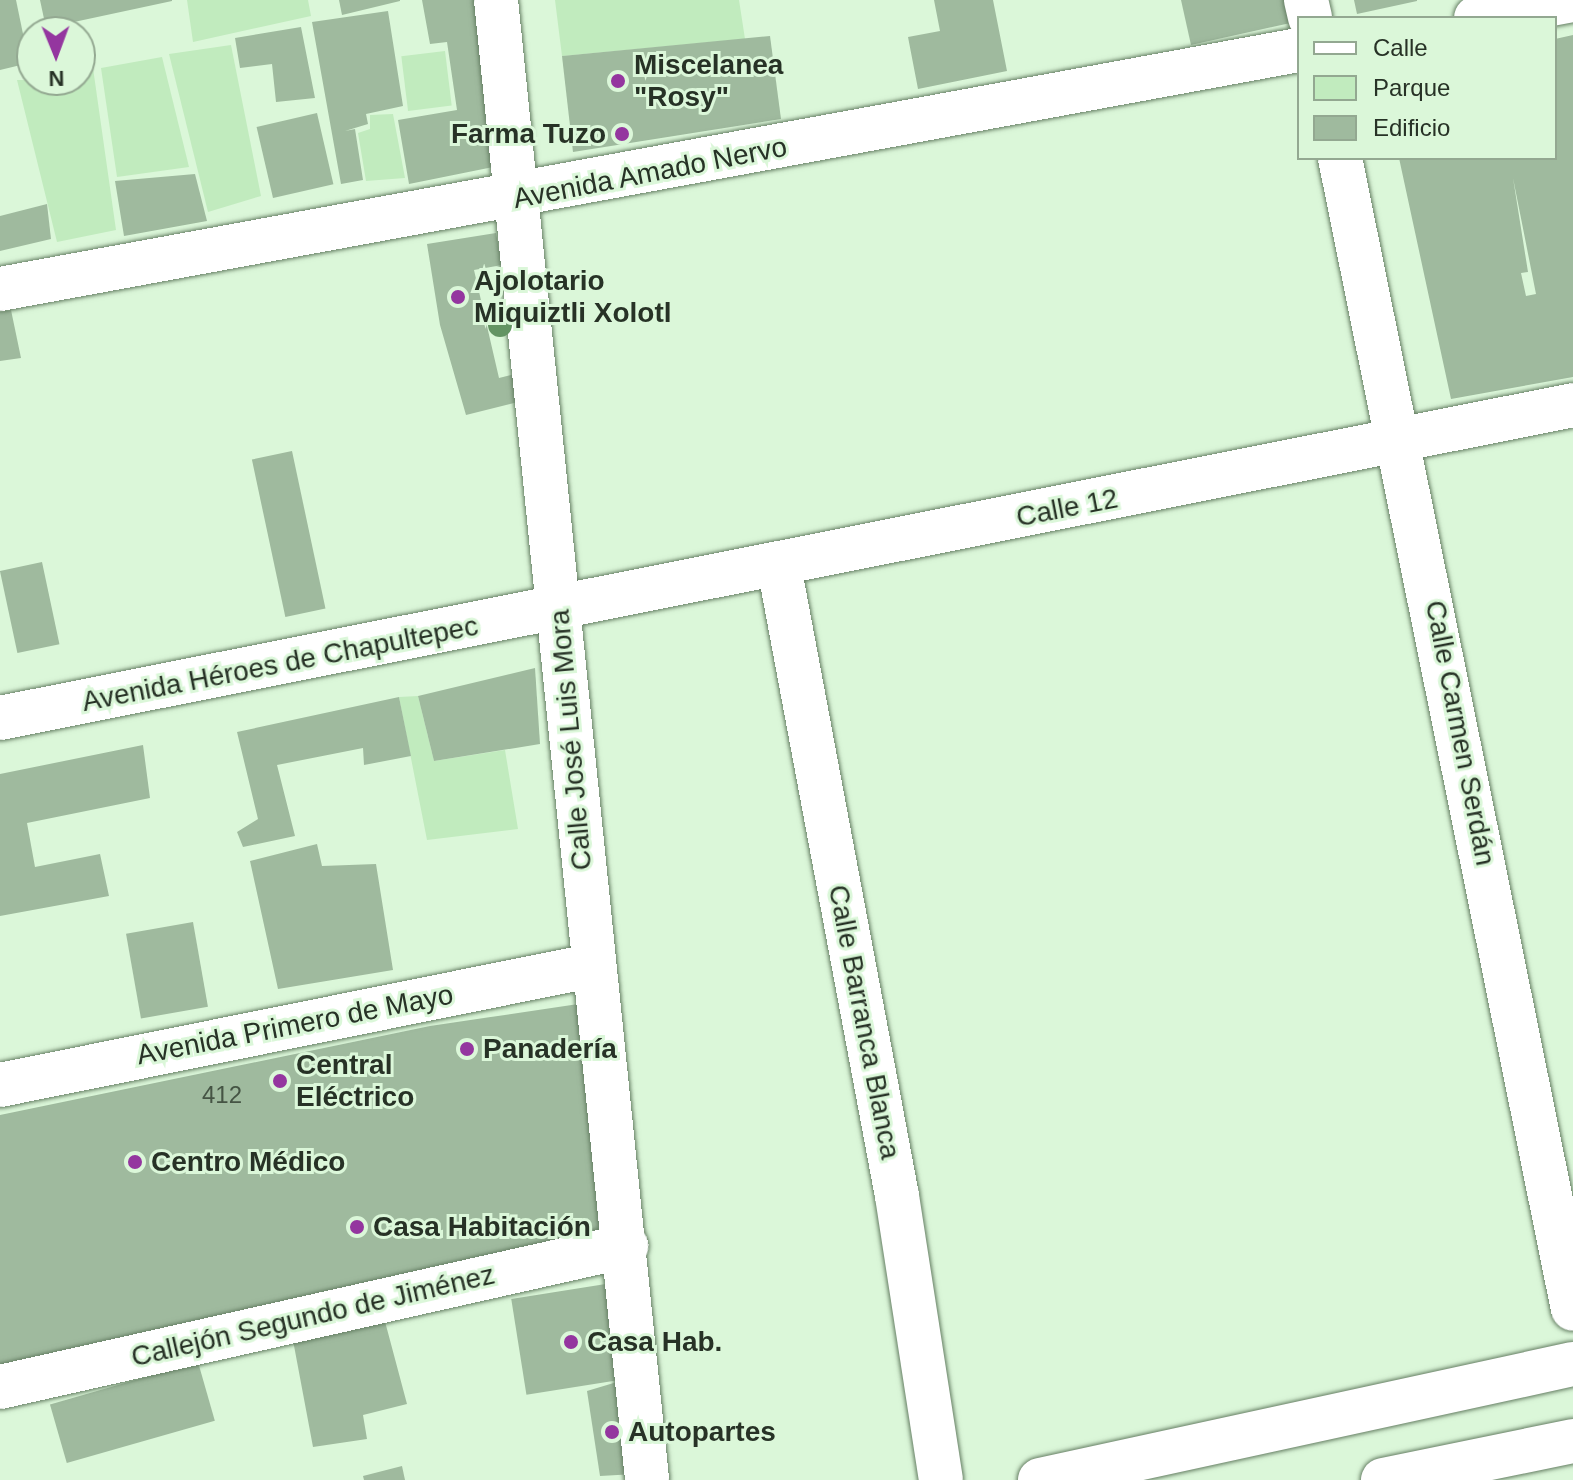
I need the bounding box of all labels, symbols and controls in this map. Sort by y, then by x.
north arrow [16,16,96,96]
legend [1297,16,1557,160]
text: Calle [1373,34,1428,61]
place label: Miscelanea "Rosy" [634,48,783,114]
text: N [48,66,65,91]
marker: Miscelanea "Rosy" [609,72,627,90]
text: Parque [1373,74,1450,101]
text: Edificio [1373,114,1450,141]
place label: Farma Tuzo [451,117,606,151]
marker: Farma Tuzo [613,125,631,143]
street label: Avenida Amado Nervo [510,130,790,216]
place label: Ajolotario Miquiztli Xolotl [474,264,672,330]
marker: Ajolotario Miquiztli Xolotl [449,288,467,306]
street label: Calle 12 [1013,482,1121,534]
street label: Calle Carmen Serdán [1418,598,1502,868]
street label: Calle José Luis Mora [543,608,599,872]
street label: Avenida Héroes de Chapultepec [79,609,481,719]
street label: Calle Barranca Blanca [821,882,907,1162]
street label: Avenida Primero de Mayo [134,978,456,1072]
place label: Panadería [483,1032,617,1066]
marker: Panadería [458,1040,476,1058]
place label: Central Eléctrico [296,1048,414,1114]
marker: Central Eléctrico [271,1072,289,1090]
house number: 412 [202,1081,242,1109]
place label: Centro Médico [151,1145,345,1179]
marker: Centro Médico [126,1153,144,1171]
place label: Casa Habitación [373,1210,591,1244]
marker: Casa Habitación [348,1218,366,1236]
street label: Callejón Segundo de Jiménez [128,1258,498,1374]
place label: Casa Hab. [587,1325,722,1359]
marker: Casa Hab. [562,1333,580,1351]
place label: Autopartes [628,1415,776,1449]
marker: Autopartes [603,1423,621,1441]

